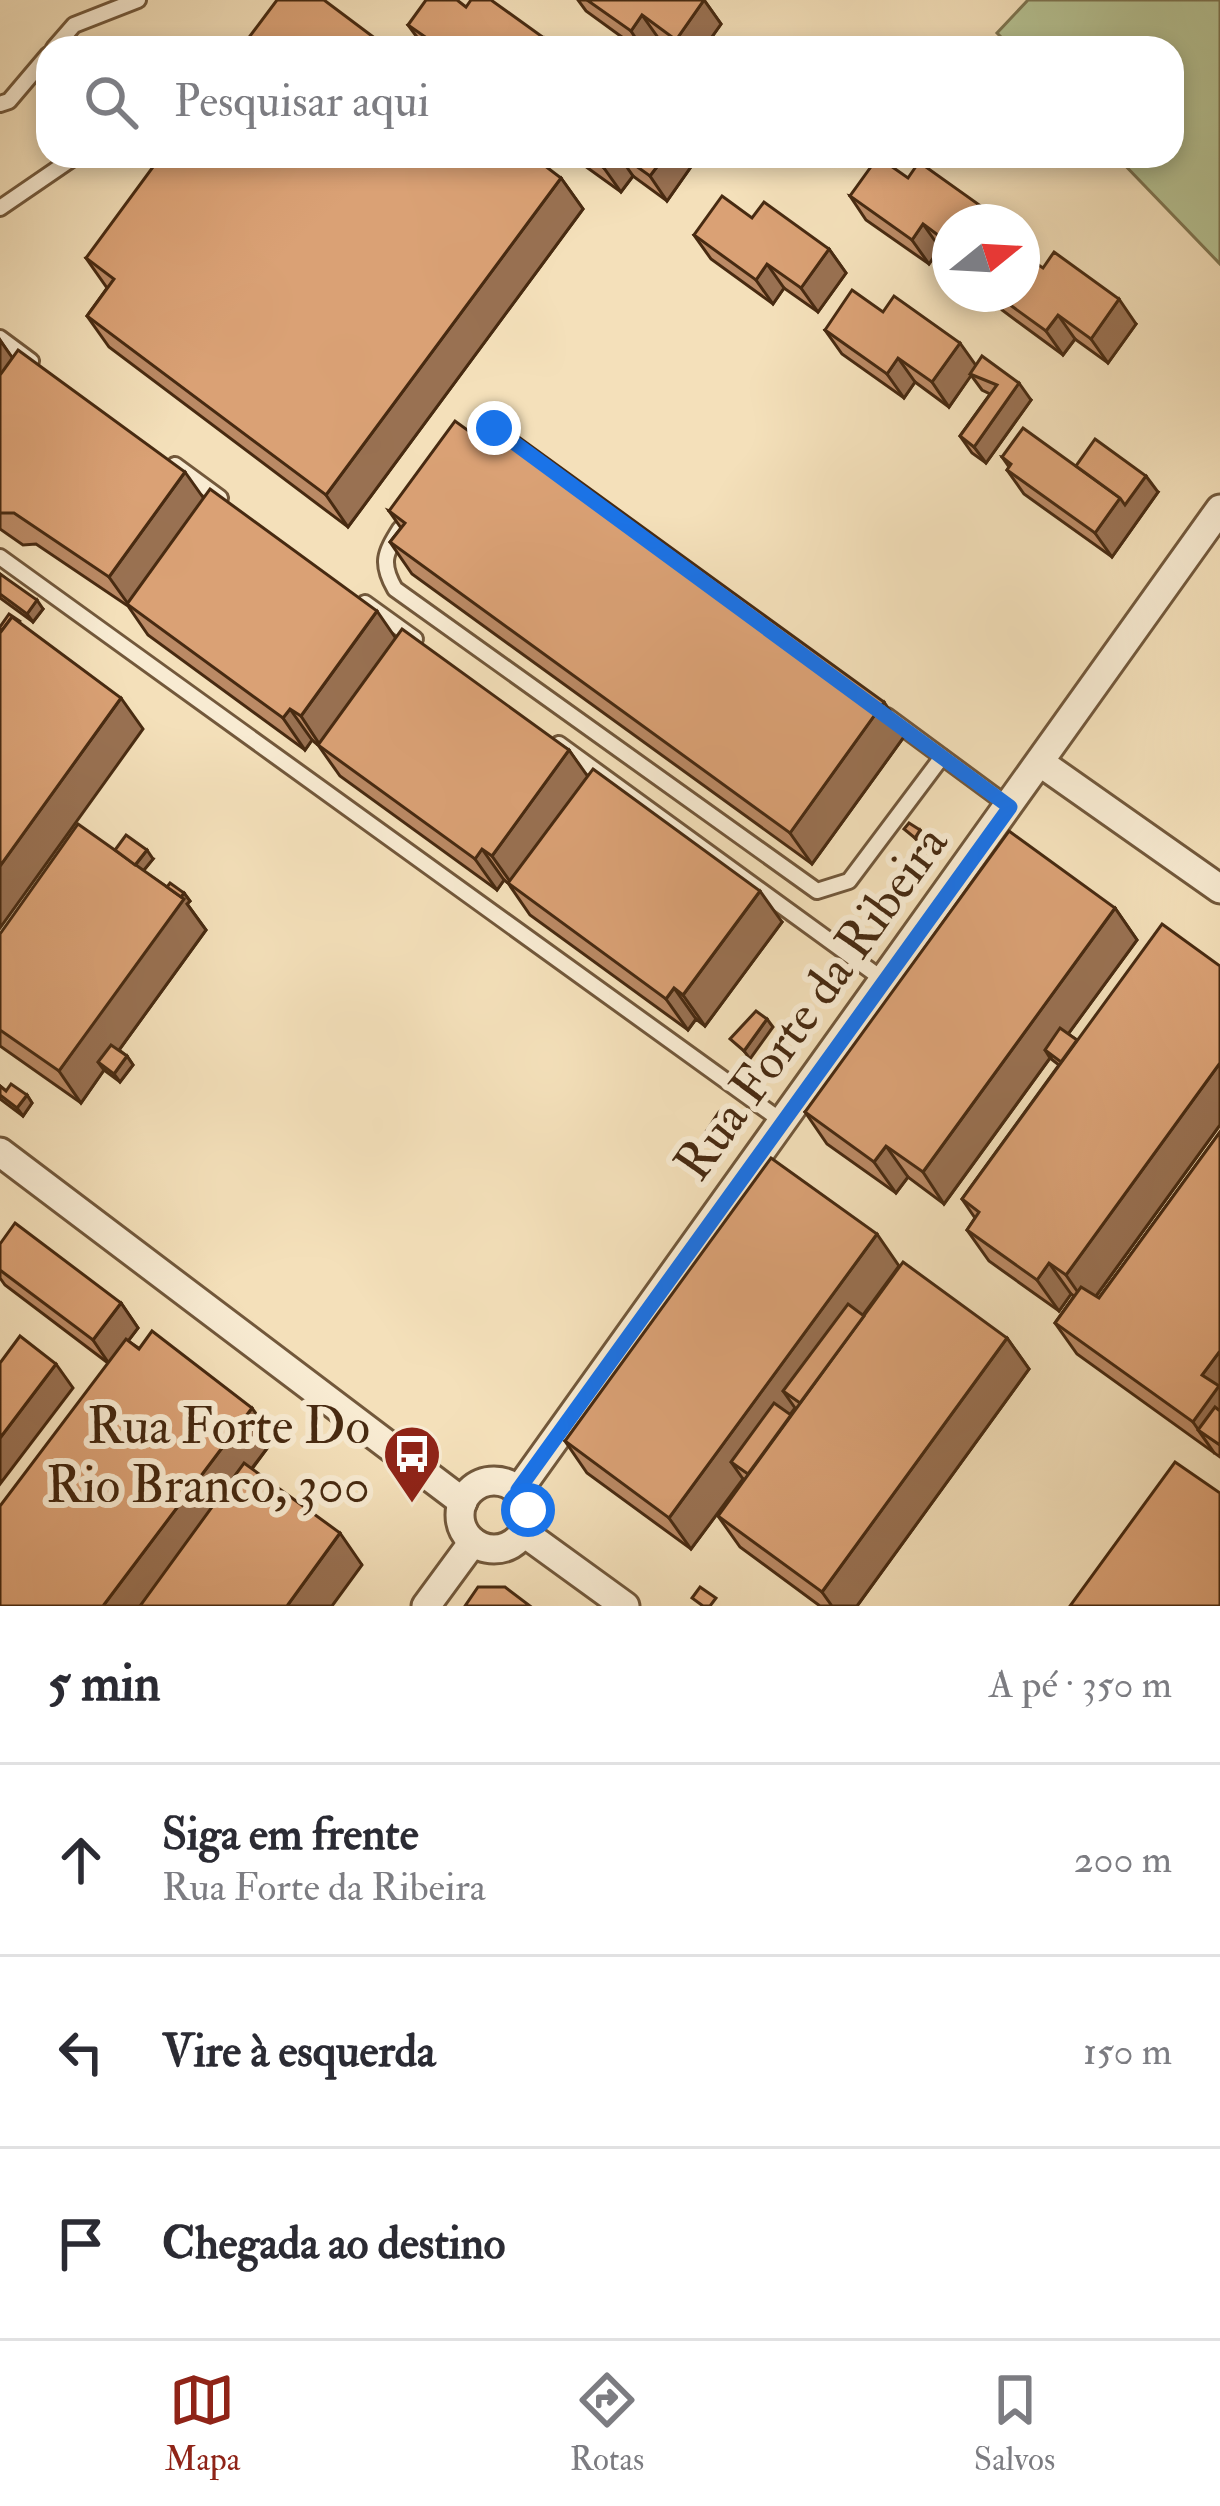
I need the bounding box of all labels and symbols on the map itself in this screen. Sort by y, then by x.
north arrow [932,204,1040,312]
route end [467,401,521,455]
street label: Rua Forte da Ribeira [661,812,963,1193]
place label: Rua Forte Do Rio Branco, 300 [46,1395,370,1518]
bus stop icon: Rua Forte Do Rio Branco, 300 [381,1423,443,1505]
route start [501,1483,555,1537]

